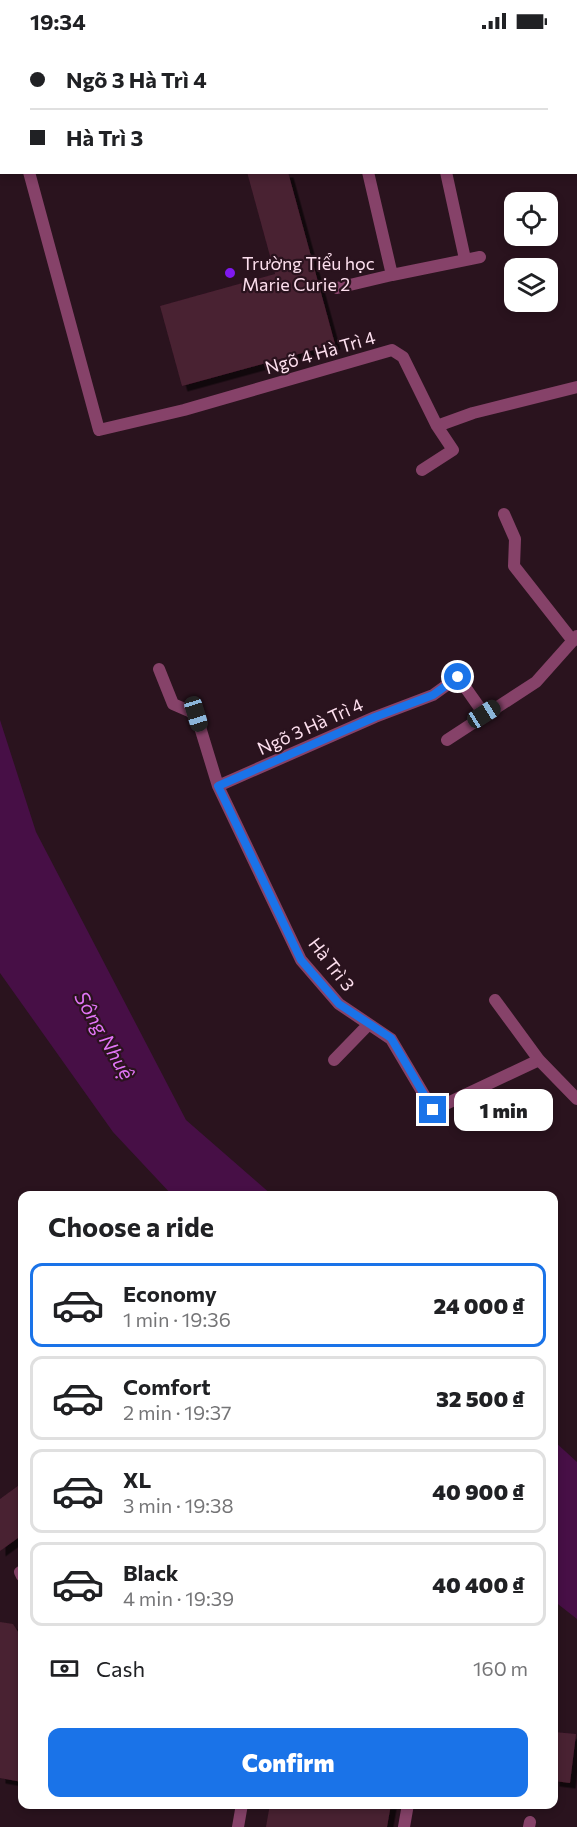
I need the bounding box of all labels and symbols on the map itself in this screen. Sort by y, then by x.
place label: Trường Tiểu học Marie Curie 2 [242,252,375,295]
marker: Trường Tiểu học Marie Curie 2 [223,266,237,280]
street label: Ngõ 4 Hà Trì 4 [262,326,378,378]
route start [444,663,471,690]
street label: Ngõ 3 Hà Trì 4 [254,693,366,759]
car [182,694,210,734]
car [464,697,504,731]
street label: Hà Trì 3 [304,933,360,995]
water label: Sông Nhuệ [70,987,140,1084]
callout: 1 min [454,1089,553,1131]
route end [419,1096,446,1123]

